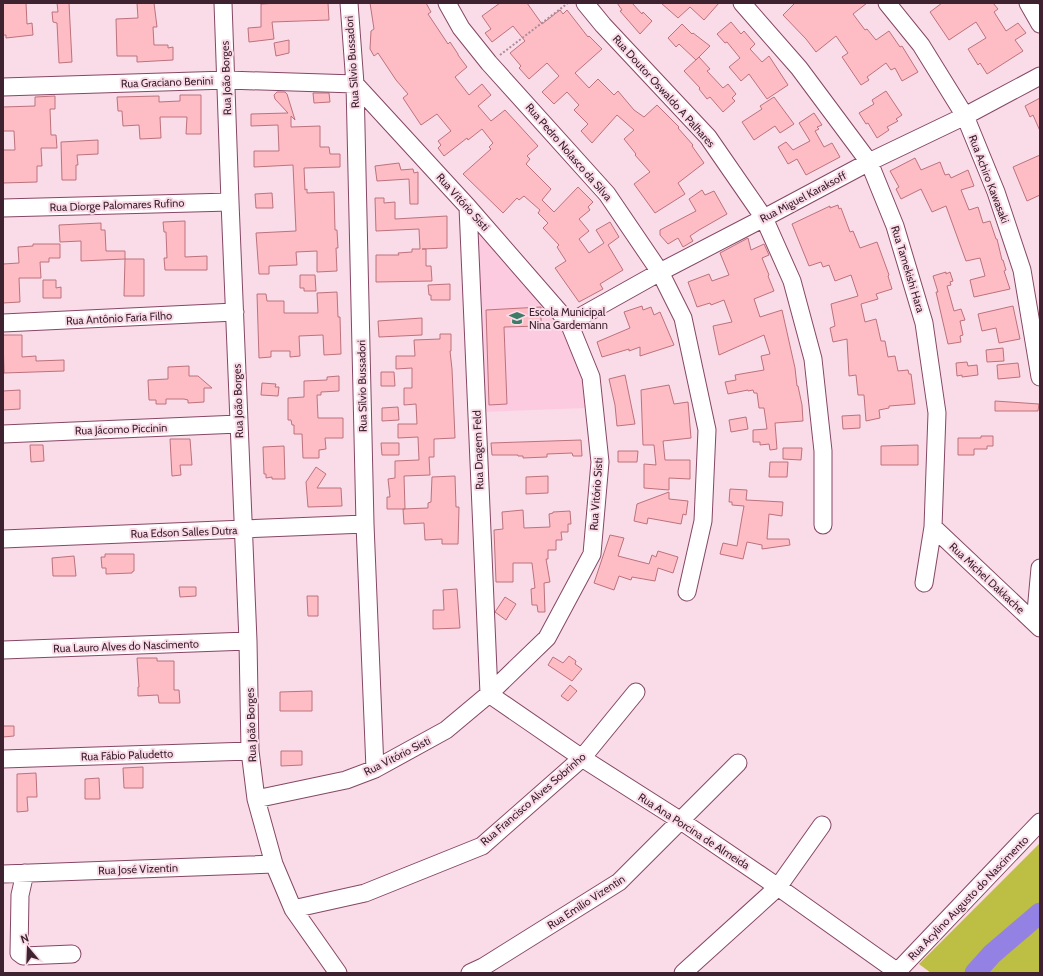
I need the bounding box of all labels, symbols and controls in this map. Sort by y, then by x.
street label: Rua Sílvio Bussadori [342,16,362,108]
street label: Rua Doutor Oswaldo A Palhares [610,32,719,151]
street label: Rua João Borges [218,40,234,115]
street label: Rua Graciano Benini [121,73,213,91]
street label: Rua Pedro Nolasco da Silva [523,100,616,204]
street label: Rua Achiro Kawasaki [966,133,1012,225]
street label: Rua Miguel Karaksoff [757,168,849,226]
street label: Rua Vitório Sisti [433,170,493,234]
street label: Rua Diorge Palomares Rufino [49,196,185,214]
street label: Rua Tamekishi Hara [888,224,928,315]
place label: Escola Municipal Nina Gardemann [529,305,608,332]
street label: Rua Antônio Faria Filho [66,308,172,328]
school or university icon: Escola Municipal Nina Gardemann [508,309,526,327]
street label: Rua Sílvio Bussadori [354,340,370,432]
street label: Rua João Borges [230,363,246,438]
street label: Rua Dragem Feld [470,410,486,490]
street label: Rua Jácomo Piccinin [74,420,168,438]
street label: Rua Vitório Sisti [586,457,606,531]
street label: Rua Edson Salles Dutra [130,523,238,541]
street label: Rua Michel Dakkache [946,540,1028,617]
street label: Rua Lauro Alves do Nascimento [53,636,199,656]
street label: Rua João Borges [243,687,259,762]
street label: Rua Vitório Sisti [361,733,433,779]
street label: Rua Fábio Paludetto [81,746,173,764]
street label: Rua Francisco Alves Sobrinho [477,749,589,849]
street label: Rua Ana Porcina de Almeida [636,790,753,873]
street label: Rua Acylino Augusto do Nascimento [905,833,1031,963]
street label: Rua José Vizentin [98,861,178,877]
street label: Rua Emílio Vizentin [544,872,628,932]
north arrow [8,928,48,968]
text: N [19,931,31,946]

